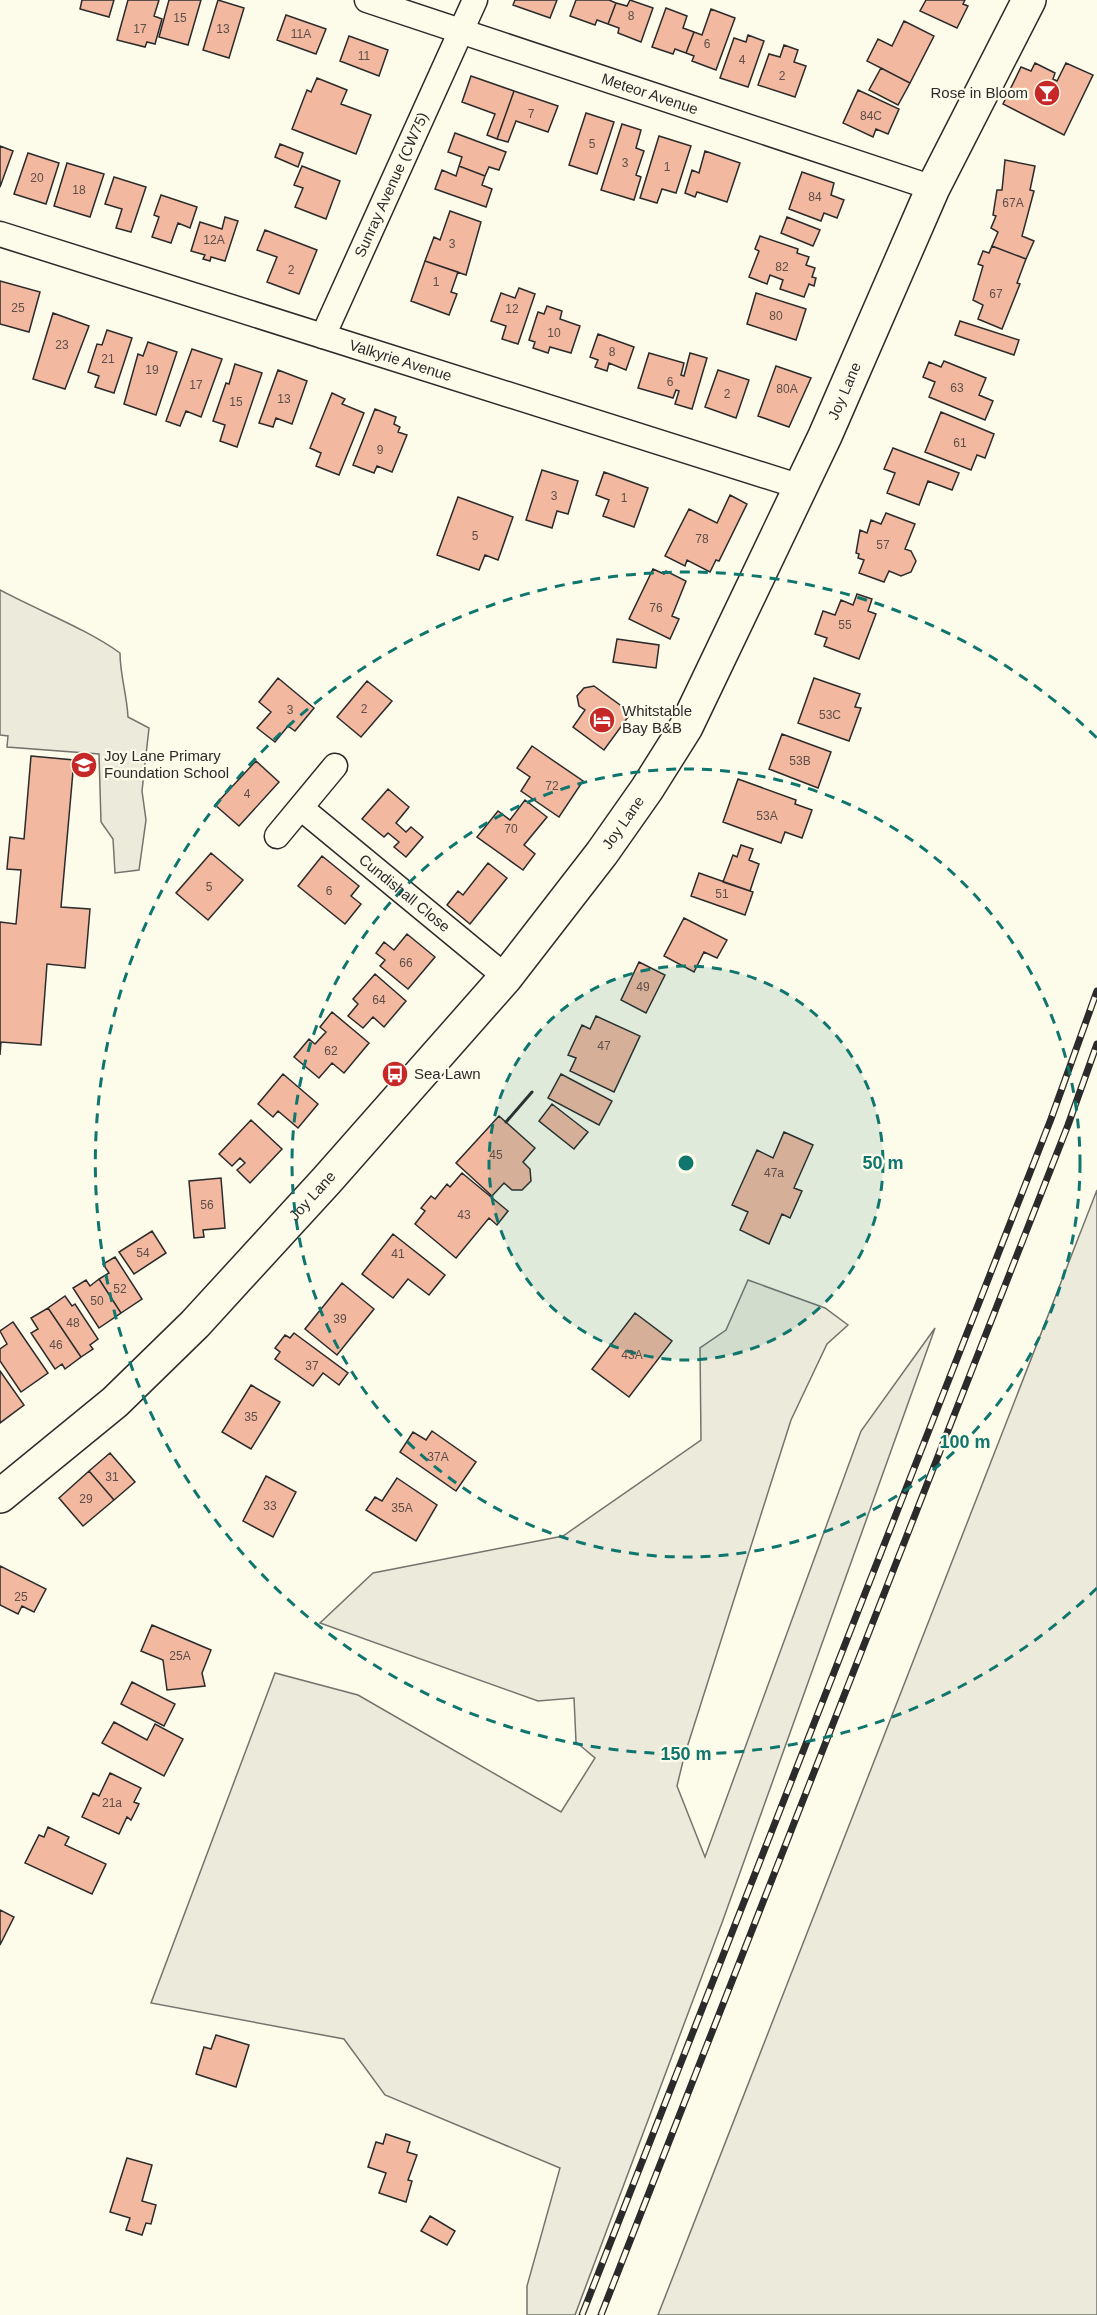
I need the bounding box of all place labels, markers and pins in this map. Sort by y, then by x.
bar icon: Rose in Bloom [1032,78,1062,108]
place label: Rose in Bloom [930,84,1028,101]
place label: Whitstable Bay B&B [622,702,692,736]
hotel icon: Whitstable Bay B&B [587,705,617,735]
place label: Joy Lane Primary Foundation School [104,747,229,781]
school or university icon: Joy Lane Primary Foundation School [69,750,99,780]
bus stop icon: Sea Lawn [380,1059,410,1089]
place label: Sea Lawn [414,1065,481,1082]
centre of rings [676,1153,696,1173]

